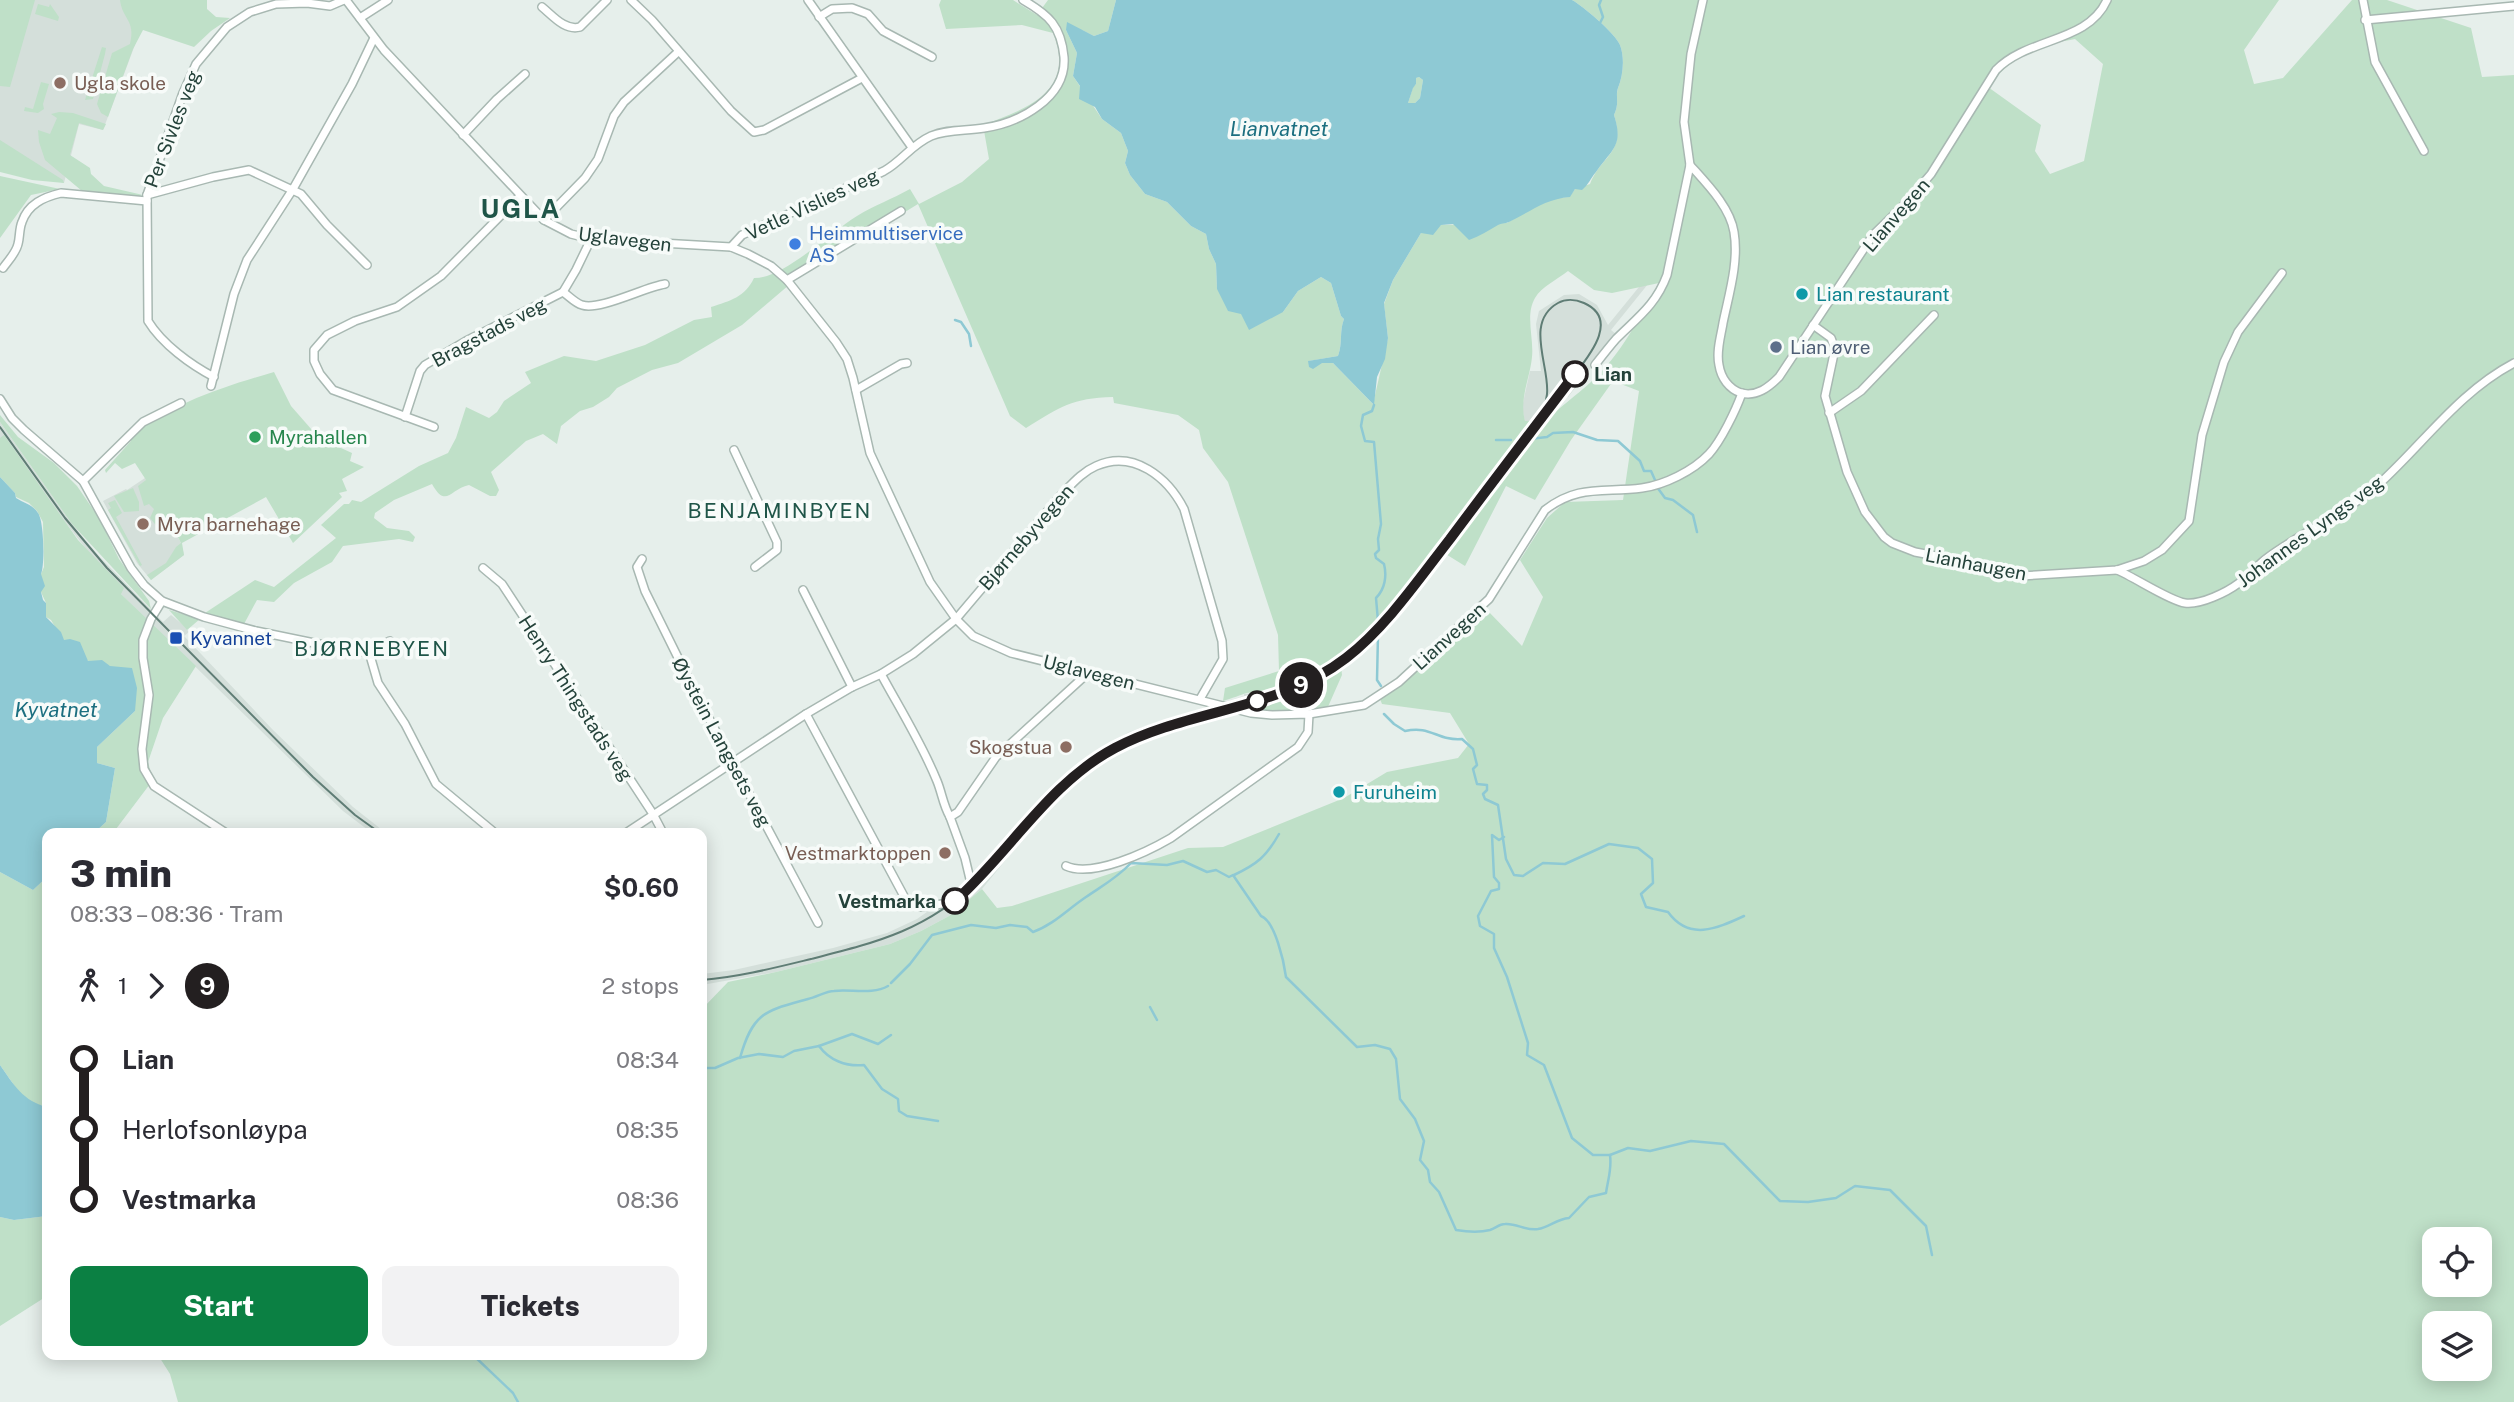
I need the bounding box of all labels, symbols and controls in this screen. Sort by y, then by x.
street label: Per Sivles veg [140,67,204,191]
place label: Ugla skole [74,72,166,94]
marker: Ugla skole [52,75,68,91]
water label: Lianvatnet [1230,116,1328,141]
street label: Vetle Vislies veg [742,164,882,244]
street label: Lianvegen [1858,174,1934,256]
district label: UGLA [481,193,561,224]
street label: Uglavegen [577,222,673,256]
place label: Heimmultiservice AS [809,222,964,266]
marker: Heimmultiservice AS [787,236,803,252]
place label: Lian restaurant [1816,283,1950,305]
marker: Lian restaurant [1794,286,1810,302]
street label: Bragstads veg [428,293,550,371]
place label: Lian øvre [1790,336,1871,358]
marker: Lian øvre [1768,339,1784,355]
marker: Lian [1562,361,1588,387]
place label: Lian [1594,363,1632,385]
place label: Myrahallen [269,426,368,448]
marker: Myrahallen [247,429,263,445]
street label: Johannes Lyngs veg [2233,471,2387,591]
street label: Bjørnebyvegen [974,480,1078,594]
district label: BENJAMINBYEN [688,498,872,523]
place label: Myra barnehage [157,513,301,535]
marker: Myra barnehage [135,516,151,532]
street label: Lianhaugen [1923,543,2029,585]
street label: Lianvegen [1408,598,1490,674]
street label: Henry Thingstads veg [514,611,638,785]
place label: Kyvannet [190,627,272,649]
marker: Kyvannet [168,630,184,646]
district label: BJØRNEBYEN [294,636,450,661]
street label: Uglavegen [1041,650,1137,694]
street label: Øystein Langsets veg [668,653,776,831]
line badge: 9 [1278,662,1324,708]
text: 9 [1293,671,1309,699]
unlabelled marker [1247,691,1267,711]
water label: Kyvatnet [15,697,98,722]
place label: Skogstua [969,736,1052,758]
marker: Skogstua [1058,739,1074,755]
place label: Furuheim [1353,781,1437,803]
marker: Furuheim [1331,784,1347,800]
place label: Vestmarktoppen [785,842,931,864]
marker: Vestmarktoppen [937,845,953,861]
text: 3 min [70,851,172,896]
text: $0.60 [604,872,679,903]
marker: Vestmarka [942,888,968,914]
place label: Vestmarka [838,890,936,912]
text: 08:33 – 08:36 · Tram [70,900,284,927]
icon: walk [70,967,108,1005]
icon: forward [137,967,175,1005]
text: 1 [118,972,127,999]
text: 9 [199,972,215,1000]
text: 2 stops [601,972,679,999]
text: Lian [122,1044,174,1075]
text: 08:34 [616,1046,679,1073]
text: Herlofsonløypa [122,1114,308,1145]
text: 08:35 [616,1116,679,1143]
text: Vestmarka [122,1184,256,1215]
text: 08:36 [616,1186,679,1213]
map controls [2422,1227,2492,1381]
button: locate [2422,1227,2492,1297]
button: Start [70,1266,368,1346]
button: Tickets [382,1266,679,1346]
button: layers [2422,1311,2492,1381]

